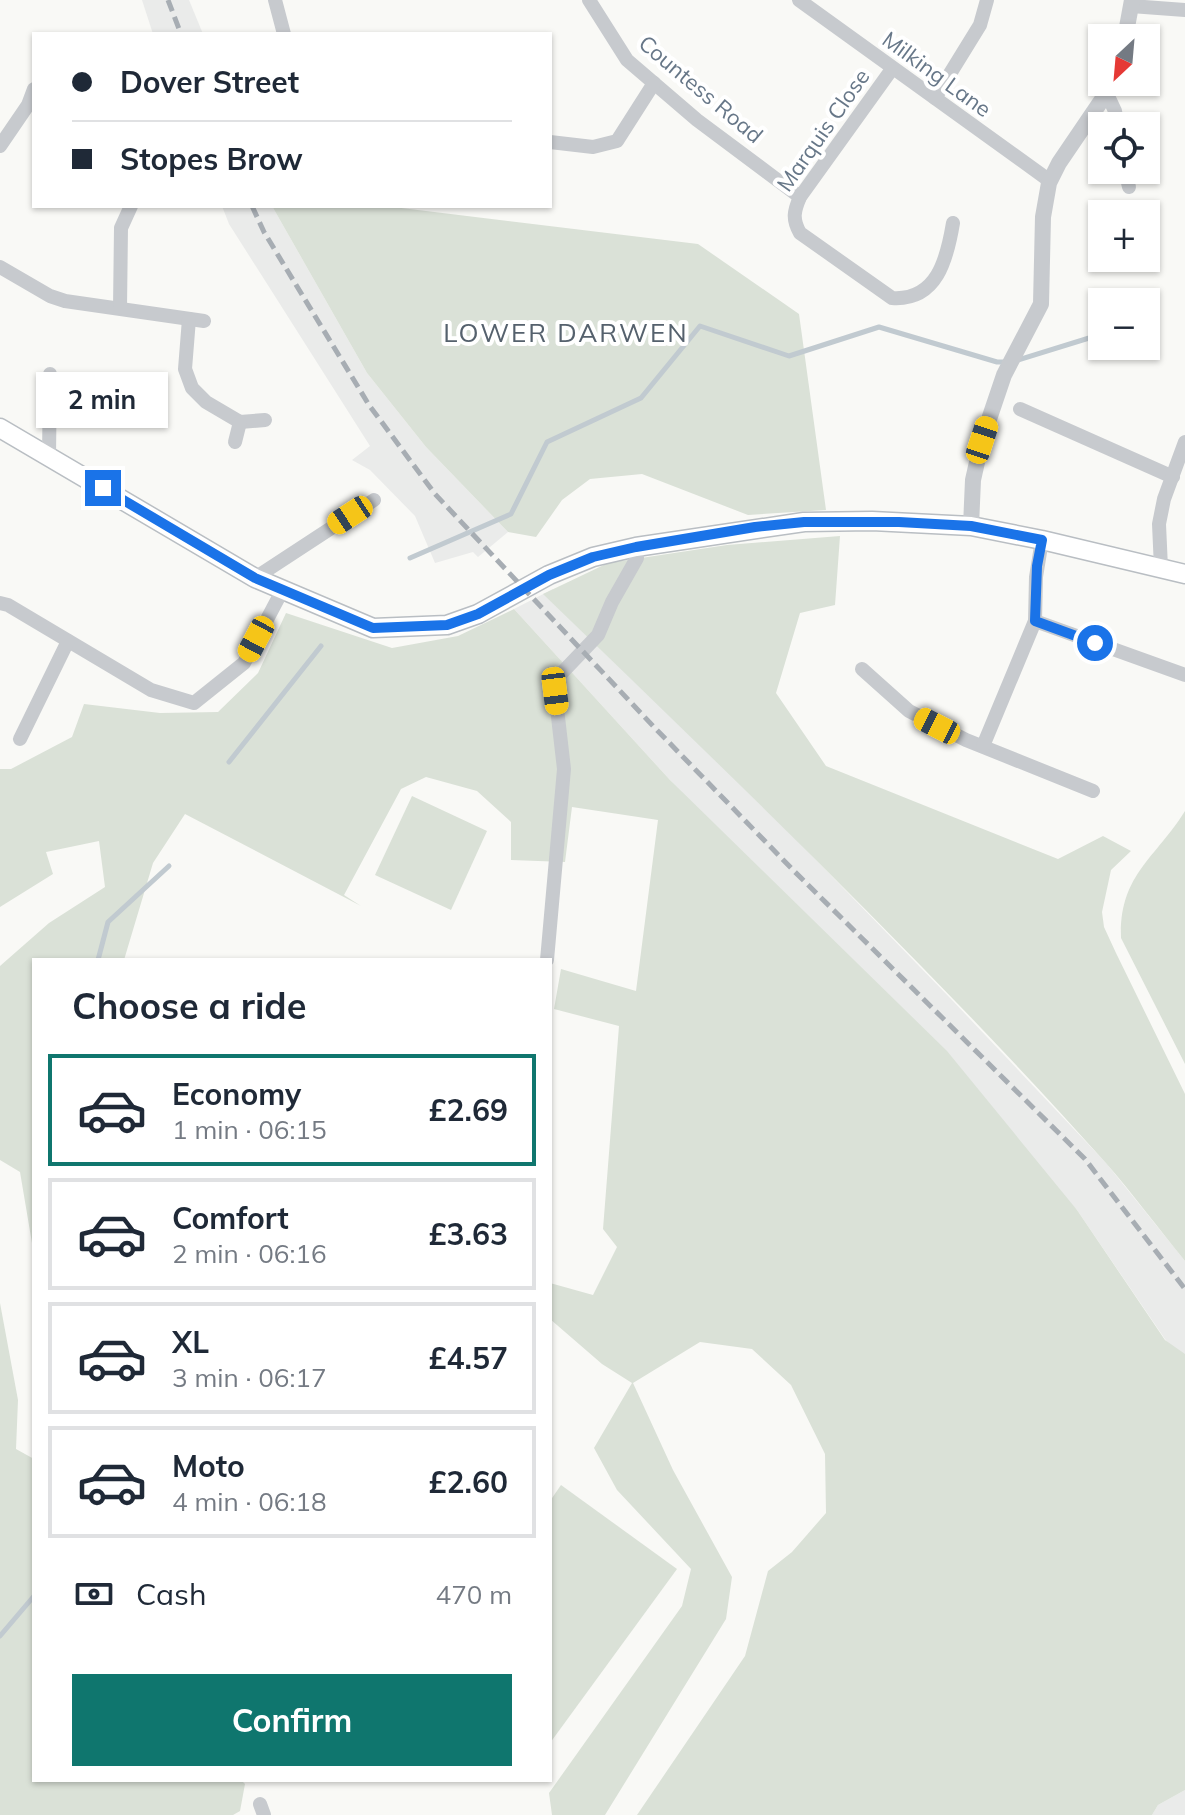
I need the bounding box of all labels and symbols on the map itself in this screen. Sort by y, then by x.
north arrow [1088,24,1160,96]
street label: Milking Lane [877,25,997,123]
street label: Countess Road [633,29,769,149]
street label: Marquis Close [770,63,876,197]
district label: LOWER DARWEN [443,316,689,349]
callout: 2 min [37,372,169,428]
car [963,413,1001,467]
route end [85,470,121,506]
car [323,492,377,538]
car [234,612,278,666]
route start [1077,625,1113,661]
car [540,666,570,716]
car [910,704,964,748]

